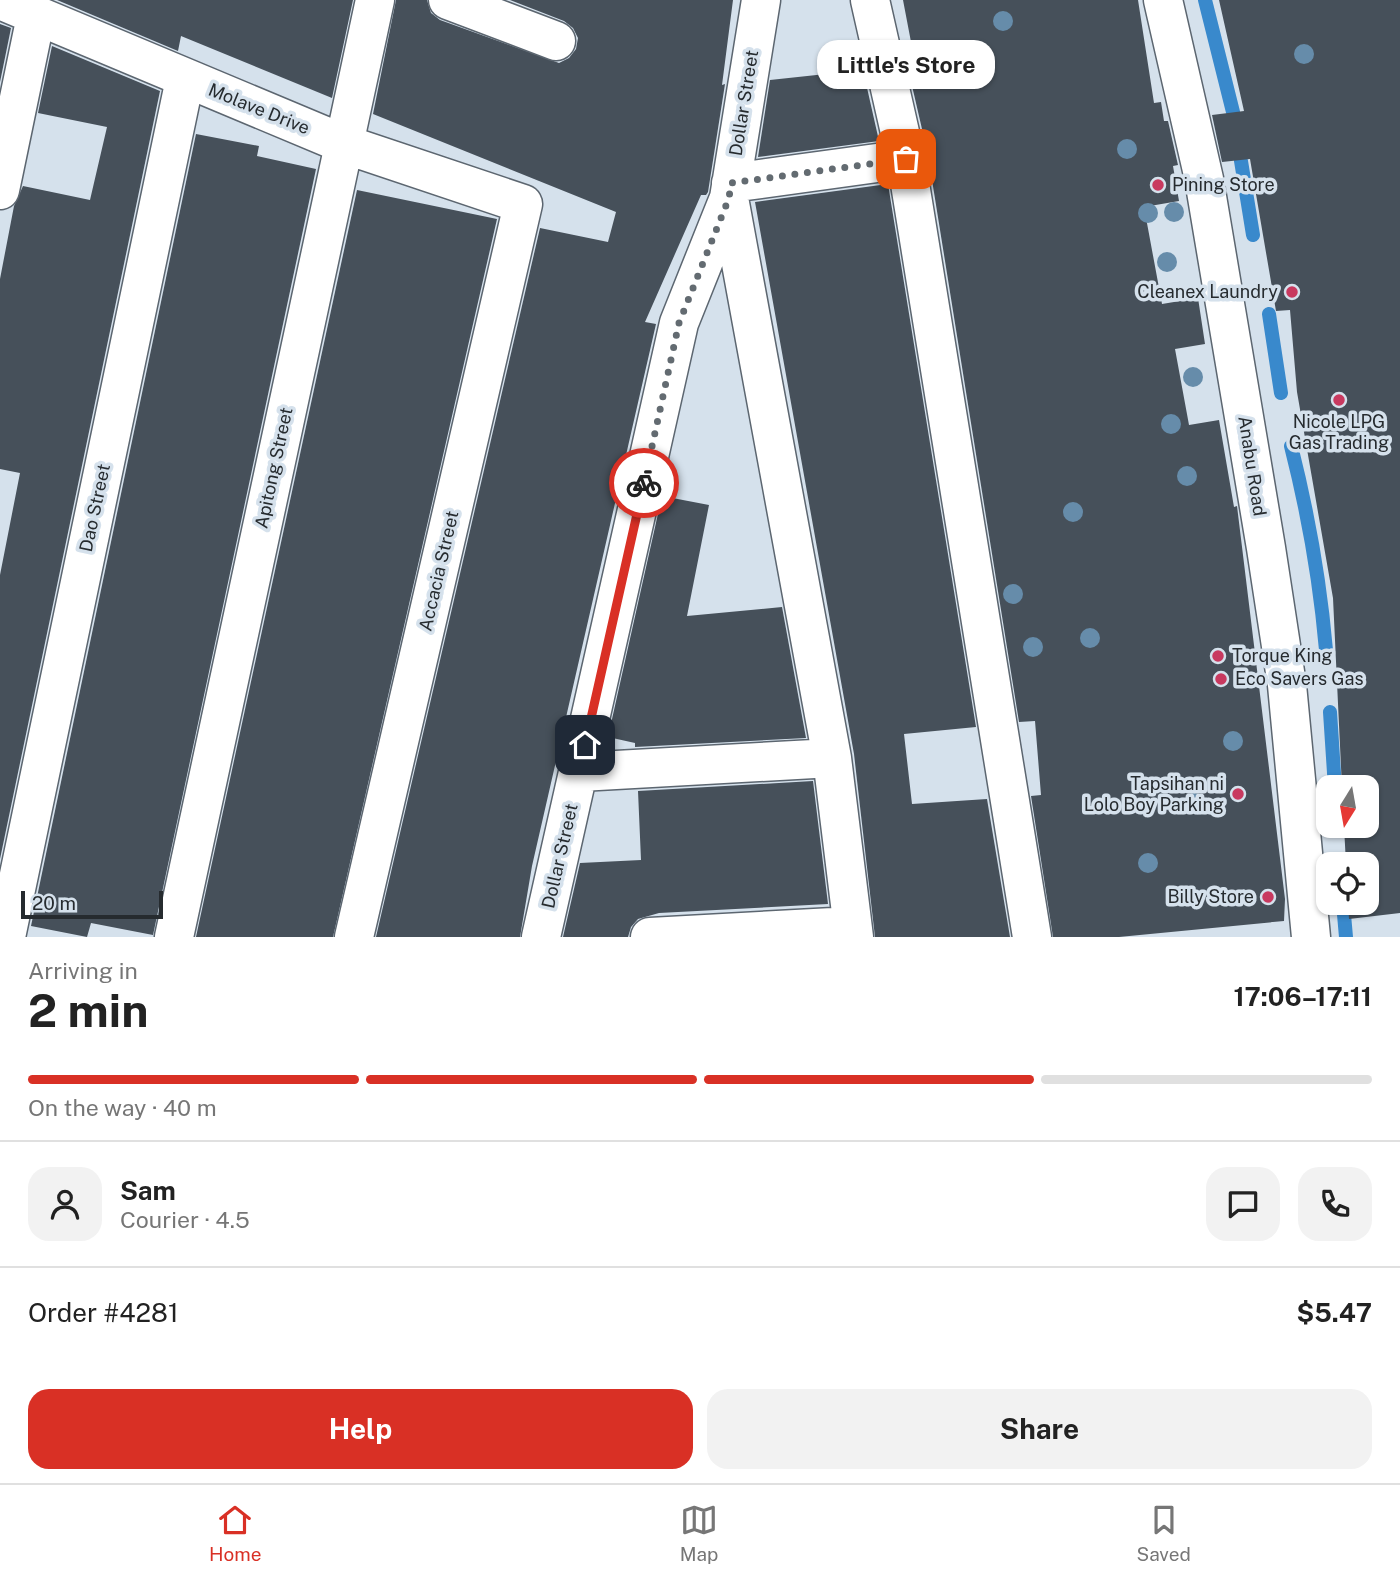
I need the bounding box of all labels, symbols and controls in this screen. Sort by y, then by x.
callout: Little's Store [817,40,995,89]
street label: Dollar Street [725,48,762,157]
text: Little's Store [837,51,976,78]
street label: Molave Drive [205,79,313,138]
pin [876,129,936,189]
icon: bag [887,140,925,178]
place label: Pining Store [1172,174,1275,195]
marker: Pining Store [1150,177,1166,193]
place label: Cleanex Laundry [1137,281,1278,302]
marker: Cleanex Laundry [1284,284,1300,300]
marker: Nicole LPG Gas Trading [1331,392,1347,408]
street label: Apitong Street [250,405,297,530]
place label: Nicole LPG Gas Trading [1289,411,1389,453]
street label: Anabu Road [1234,414,1271,518]
courier [609,448,679,518]
street label: Dao Street [75,462,114,554]
icon: bike [625,464,663,502]
street label: Accacia Street [414,509,463,633]
place label: Torque King [1232,645,1333,666]
marker: Torque King [1210,648,1226,664]
place label: Eco Savers Gas [1235,668,1364,689]
marker: Eco Savers Gas [1213,671,1229,687]
pin [555,715,615,775]
icon: home [566,726,604,764]
place label: Tapsihan ni Lolo Boy Parking [1084,773,1224,815]
north arrow [1316,775,1379,838]
map controls [1316,775,1379,915]
marker: Tapsihan ni Lolo Boy Parking [1230,786,1246,802]
street label: Dollar Street [537,801,582,910]
button: locate [1316,852,1379,915]
place label: Billy Store [1167,886,1254,907]
scale bar [21,888,163,920]
marker: Billy Store [1260,889,1276,905]
text: 20 m [32,892,76,914]
text: Arriving in [28,957,138,984]
text: 17:06–17:11 [1233,981,1372,1012]
text: 2 min [28,983,148,1037]
text: On the way · 40 m [28,1094,217,1121]
button: person [28,1167,102,1241]
button: chat [1206,1167,1280,1241]
button: phone [1298,1167,1372,1241]
text: Sam [120,1175,176,1206]
text: Courier · 4.5 [120,1206,250,1233]
text: Order #4281 [28,1297,179,1328]
text: $5.47 [1296,1297,1372,1328]
button: Help [28,1389,693,1469]
button: Share [707,1389,1372,1469]
tab: Home [209,1501,261,1565]
tab: Map [680,1501,718,1565]
tab: Saved [1137,1501,1191,1565]

